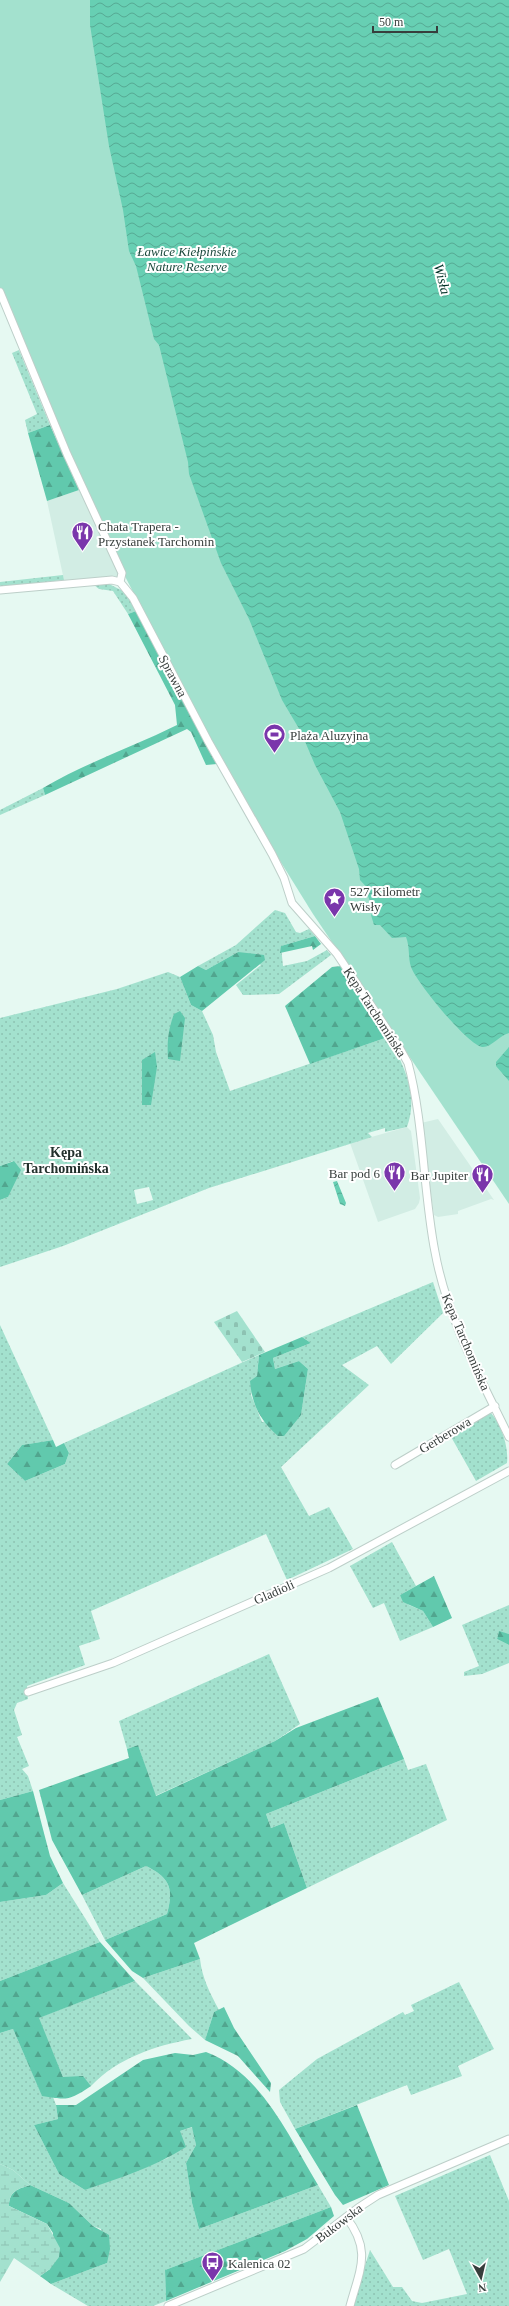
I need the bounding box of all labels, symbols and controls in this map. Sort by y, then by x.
scale bar [373,8,437,34]
text: 50 m [379,15,404,29]
park label: Ławice Kiełpińskie Nature Reserve [136,244,237,274]
water label: Wisła [431,262,453,296]
place label: Chata Trapera - Przystanek Tarchomin [98,519,215,549]
restaurant icon: Chata Trapera - Przystanek Tarchomin [70,520,96,553]
street label: Sprawna [156,652,190,700]
sports icon: Plaża Aluzyjna [262,722,288,755]
place label: Plaża Aluzyjna [290,728,369,743]
place label: 527 Kilometr Wisły [350,884,420,914]
place icon: 527 Kilometr Wisły [321,885,347,918]
street label: Kępa Tarchomińska [340,964,410,1060]
district label: Kępa Tarchomińska [23,1145,109,1176]
restaurant icon: Bar pod 6 [382,1160,408,1193]
restaurant icon: Bar Jupiter [470,1162,496,1195]
place label: Bar pod 6 [329,1166,380,1181]
place label: Bar Jupiter [411,1168,469,1183]
street label: Kępa Tarchomińska [439,1291,493,1393]
street label: Gerberowa [416,1414,474,1456]
street label: Gladioli [251,1576,297,1608]
street label: Bukowska [313,2200,366,2246]
bus stop icon: Kalenica 02 [200,2250,226,2283]
place label: Kalenica 02 [228,2256,290,2271]
north arrow [461,2258,501,2298]
text: N [478,2281,487,2294]

